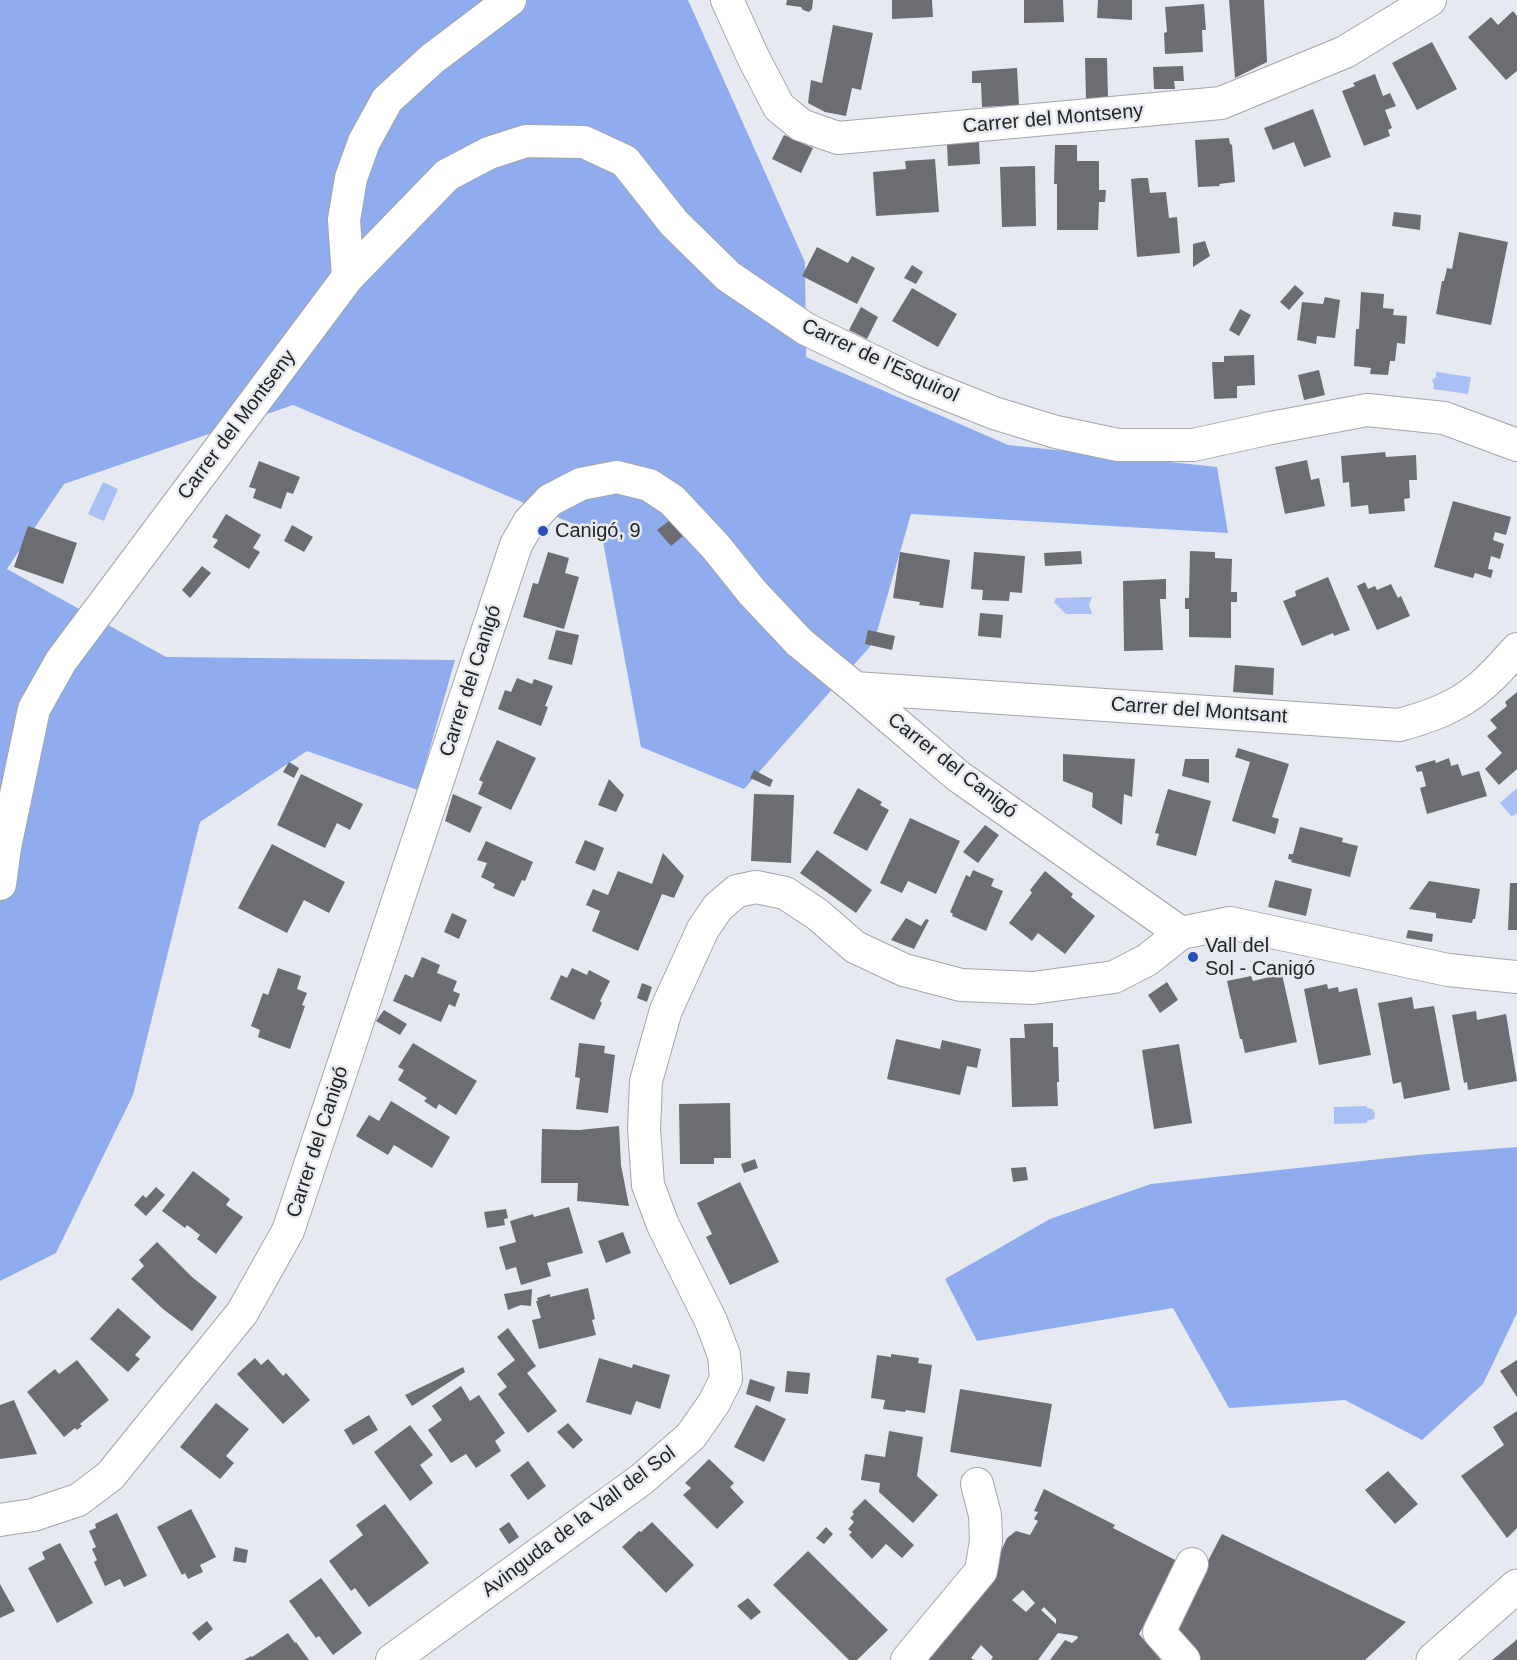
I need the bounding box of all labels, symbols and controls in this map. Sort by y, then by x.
street label: Carrer del Montseny [962,99,1144,139]
street label: Carrer de l'Esquirol [798,314,962,408]
street label: Carrer del Montseny [173,345,301,505]
place label: Canigó, 9 [555,519,641,543]
marker: Canigó, 9 [536,524,550,538]
street label: Carrer del Canigó [435,602,507,760]
street label: Carrer del Montsant [1110,693,1288,729]
street label: Carrer del Canigó [882,708,1022,824]
place label: Vall del Sol - Canigó [1205,934,1315,981]
marker: Vall del Sol - Canigó [1186,950,1200,964]
street label: Carrer del Canigó [282,1063,354,1221]
street label: Avinguda de la Vall del Sol [478,1441,680,1603]

